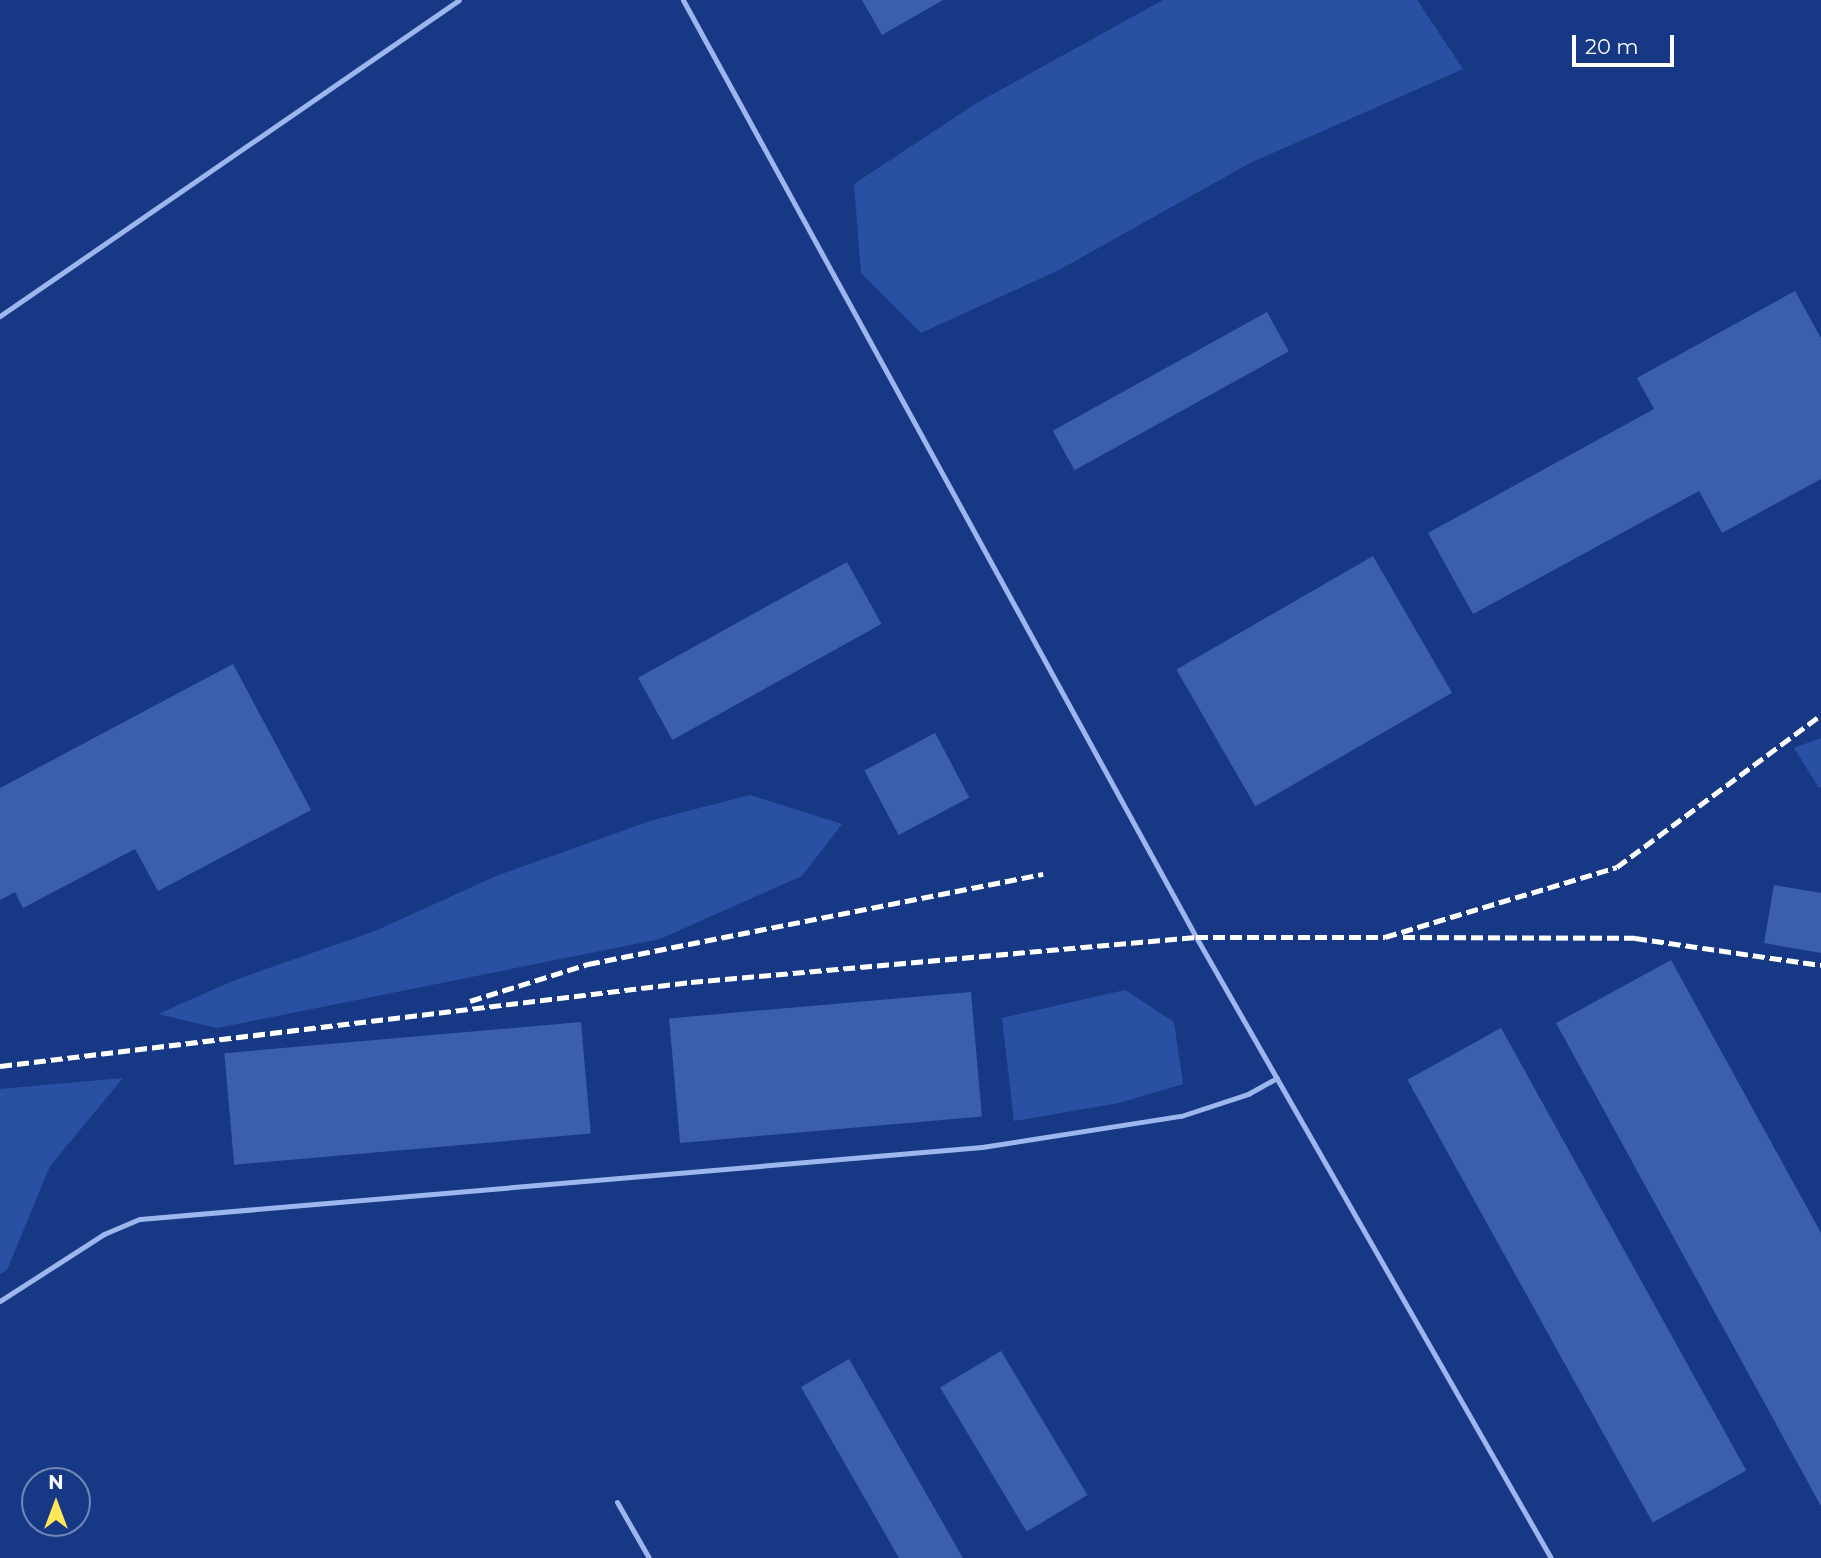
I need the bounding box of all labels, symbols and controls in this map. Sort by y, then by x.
scale bar [1576,21,1678,65]
text: 20 m [1585,34,1639,59]
north arrow [21,1467,91,1537]
text: N [48,1471,64,1494]

